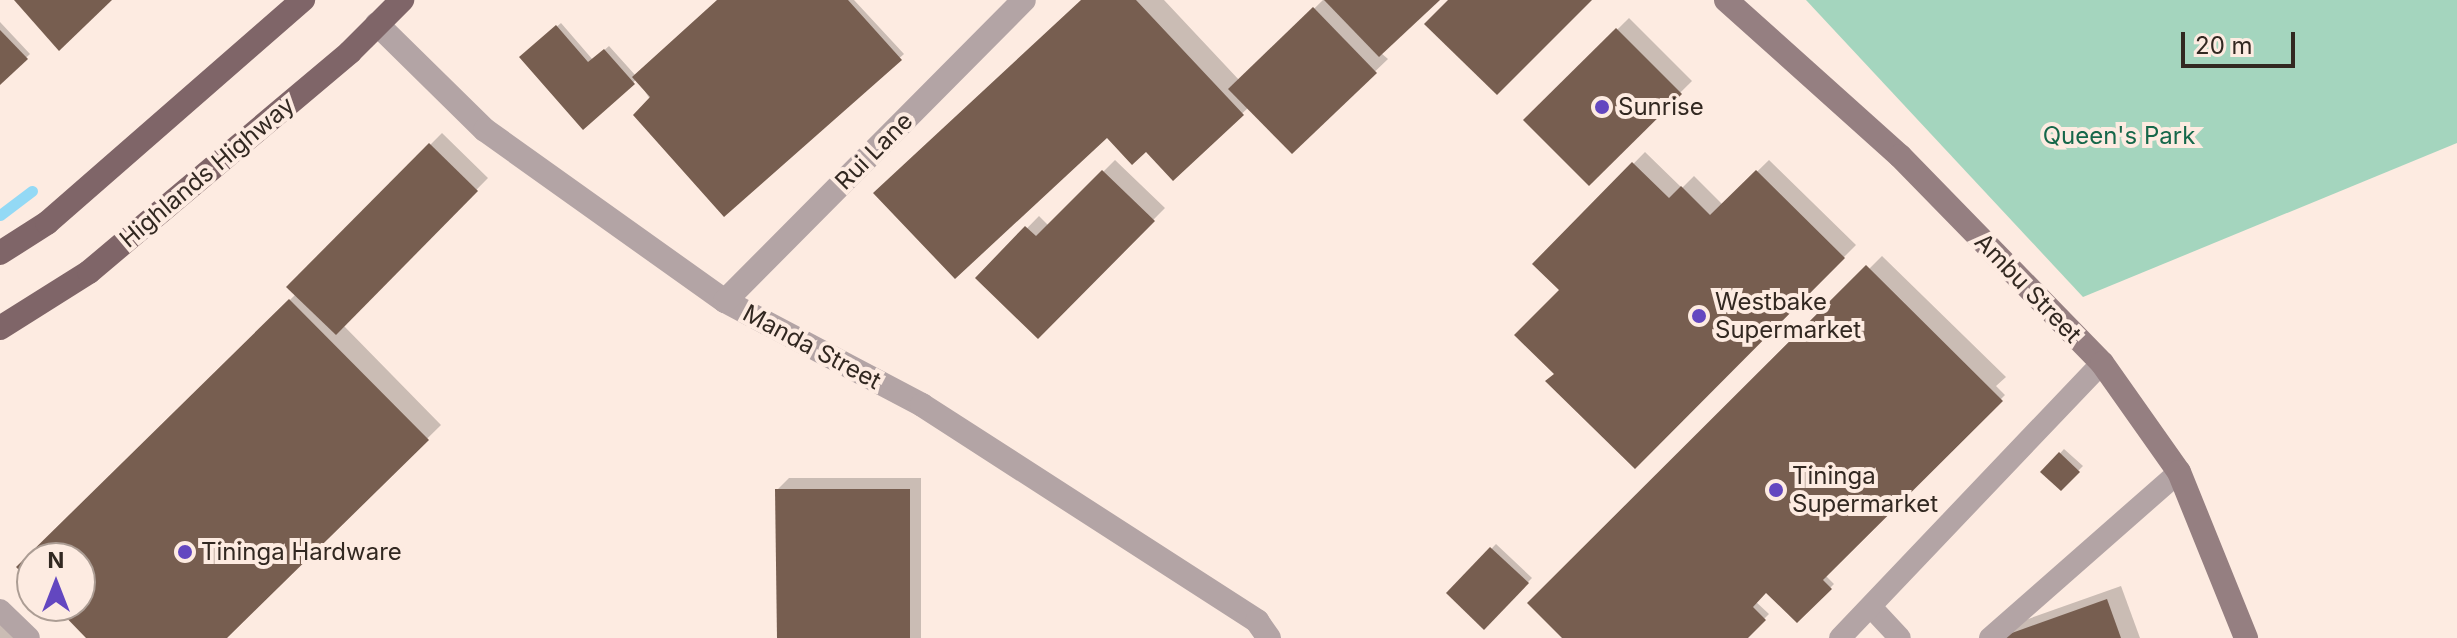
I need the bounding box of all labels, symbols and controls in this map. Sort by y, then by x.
scale bar [2185,16,2299,66]
text: 20 m [2195,31,2253,60]
street label: Highlands Highway [114,91,300,253]
place label: Sunrise [1618,93,1704,121]
marker: Sunrise [1593,98,1611,116]
street label: Rui Lane [829,106,919,196]
park label: Queen's Park [2043,122,2195,150]
street label: Ambu Street [1969,227,2087,349]
place label: Westbake Supermarket [1715,288,1861,344]
street label: Manda Street [738,299,886,395]
marker: Westbake Supermarket [1690,307,1708,325]
place label: Tininga Supermarket [1792,462,1938,518]
marker: Tininga Supermarket [1767,481,1785,499]
place label: Tininga Hardware [201,538,402,566]
north arrow [16,542,96,622]
marker: Tininga Hardware [176,543,194,561]
text: N [48,547,64,573]

